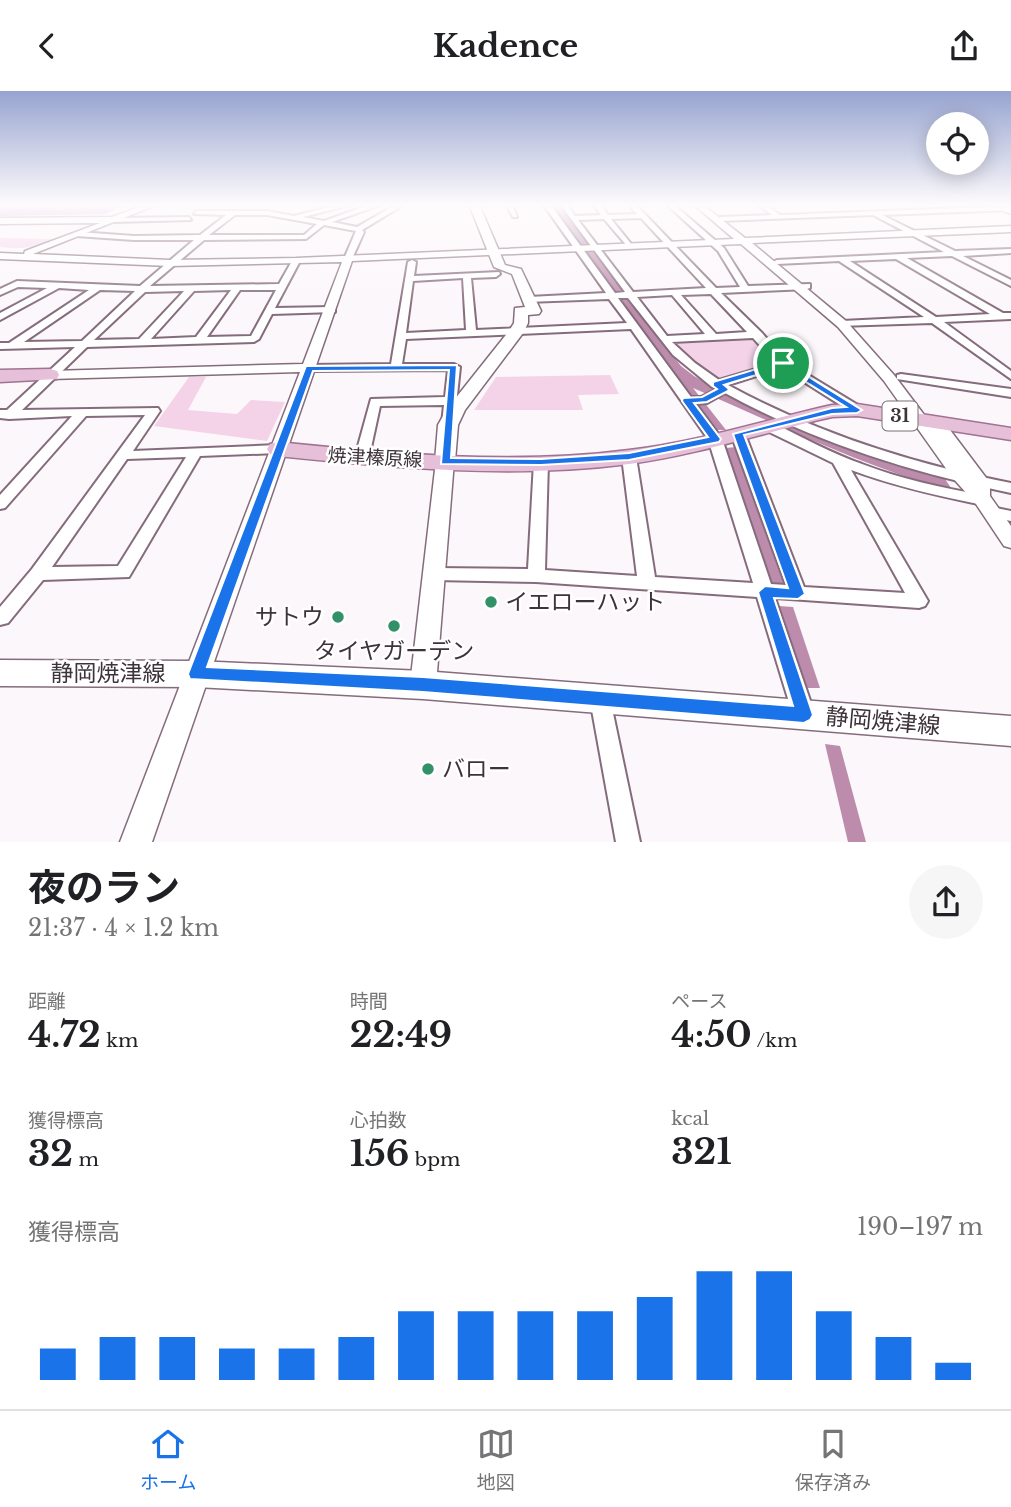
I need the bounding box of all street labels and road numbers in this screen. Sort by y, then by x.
road number: 31 [883,401,918,431]
street label: 焼津榛原線 [327,444,423,471]
street label: 静岡焼津線 [51,659,166,687]
street label: 静岡焼津線 [824,702,942,740]

